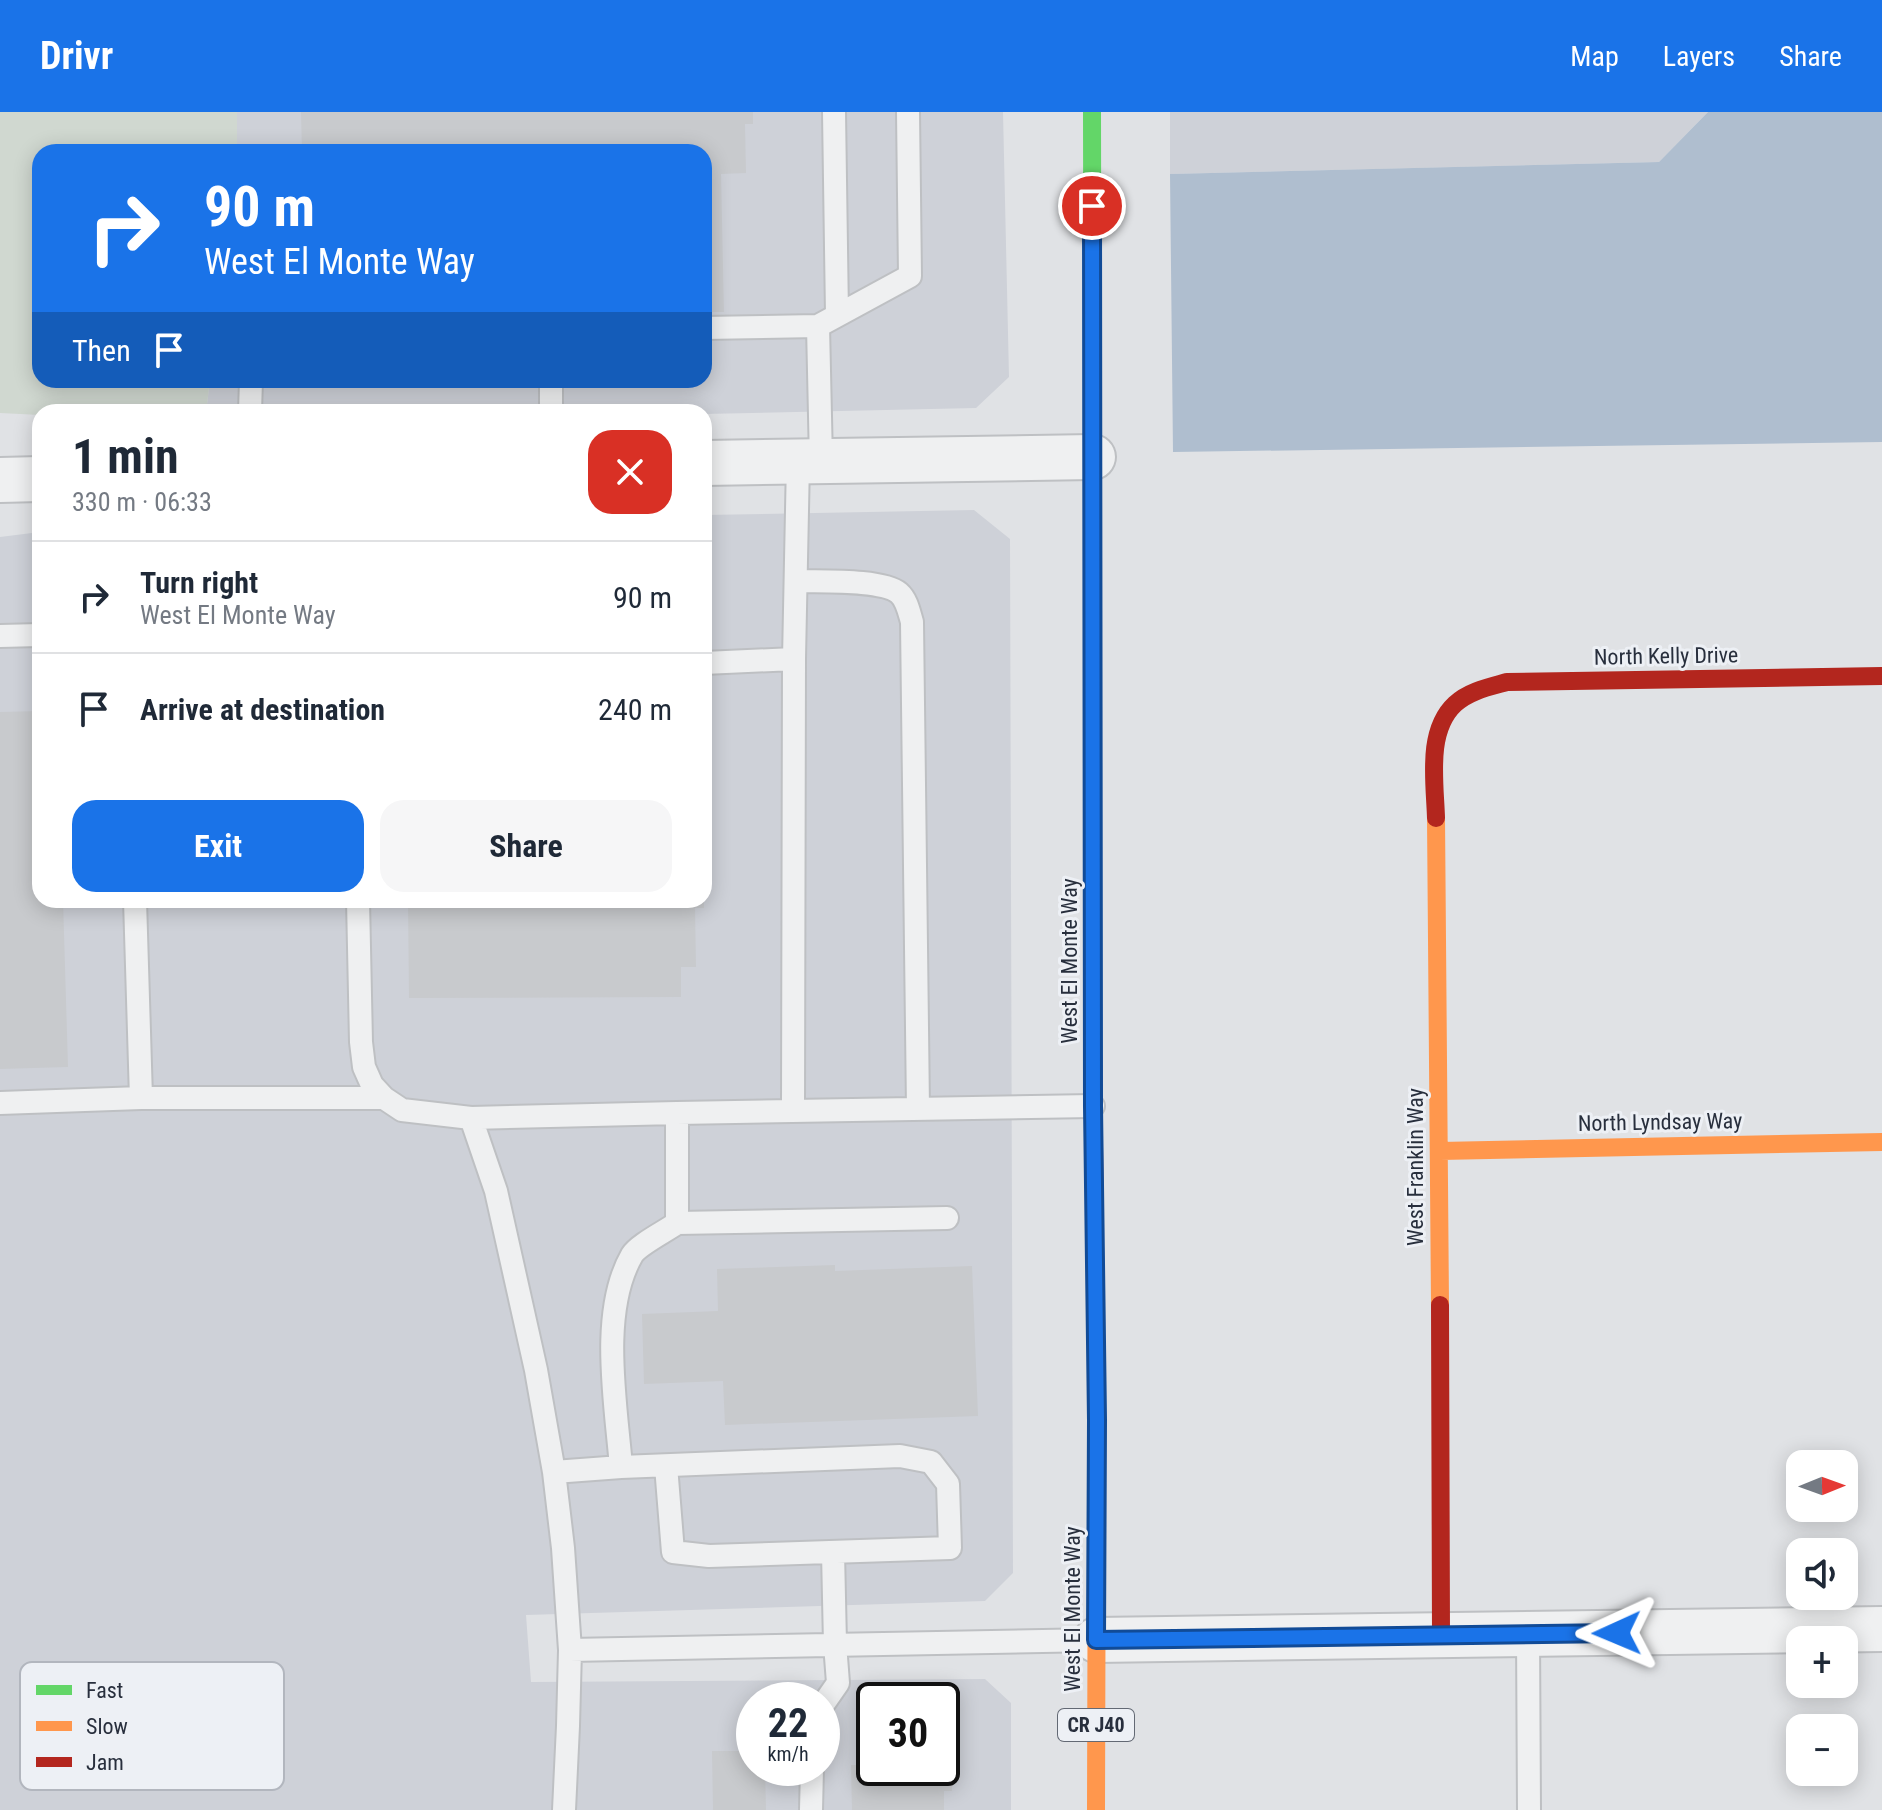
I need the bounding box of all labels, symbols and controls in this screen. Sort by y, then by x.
text: Drivr [40,34,113,78]
text: Map [1570,40,1619,73]
text: Layers [1663,40,1735,73]
text: Share [1779,40,1842,73]
pin [1058,172,1126,240]
text: 90 m [204,174,315,240]
icon: right [72,176,176,280]
icon: arrive [1070,184,1114,228]
text: West El Monte Way [204,241,475,283]
icon: arrive [147,328,191,372]
text: Then [72,333,131,368]
text: 1 min [72,428,179,485]
button: close [588,430,672,514]
text: 330 m · 06:33 [72,487,212,517]
text: Turn right [140,565,258,600]
icon: right [72,575,116,619]
text: 90 m [613,580,672,615]
text: West El Monte Way [140,600,336,630]
street label: North Kelly Drive [1594,642,1738,670]
icon: arrive [72,687,116,731]
text: Arrive at destination [140,692,385,727]
text: 240 m [598,692,672,727]
button: Exit [72,800,364,892]
button: Share [380,800,672,892]
street label: West El Monte Way [1057,878,1082,1044]
street label: West Franklin Way [1403,1088,1428,1246]
street label: North Lyndsay Way [1578,1108,1742,1136]
north arrow [1786,1450,1858,1522]
map controls [1786,1450,1858,1786]
street label: West El Monte Way [1060,1526,1085,1692]
button: sound [1786,1538,1858,1610]
position arrow [1575,1591,1659,1675]
button: + [1786,1626,1858,1698]
legend [20,1662,284,1790]
text: Fast [86,1678,123,1703]
speed limit sign: 30 [856,1682,960,1786]
text: 22 [768,1700,808,1747]
road number: CR J40 [1058,1709,1134,1741]
text: Slow [86,1714,128,1739]
button: − [1786,1714,1858,1786]
text: km/h [767,1742,809,1766]
text: Jam [86,1750,124,1775]

